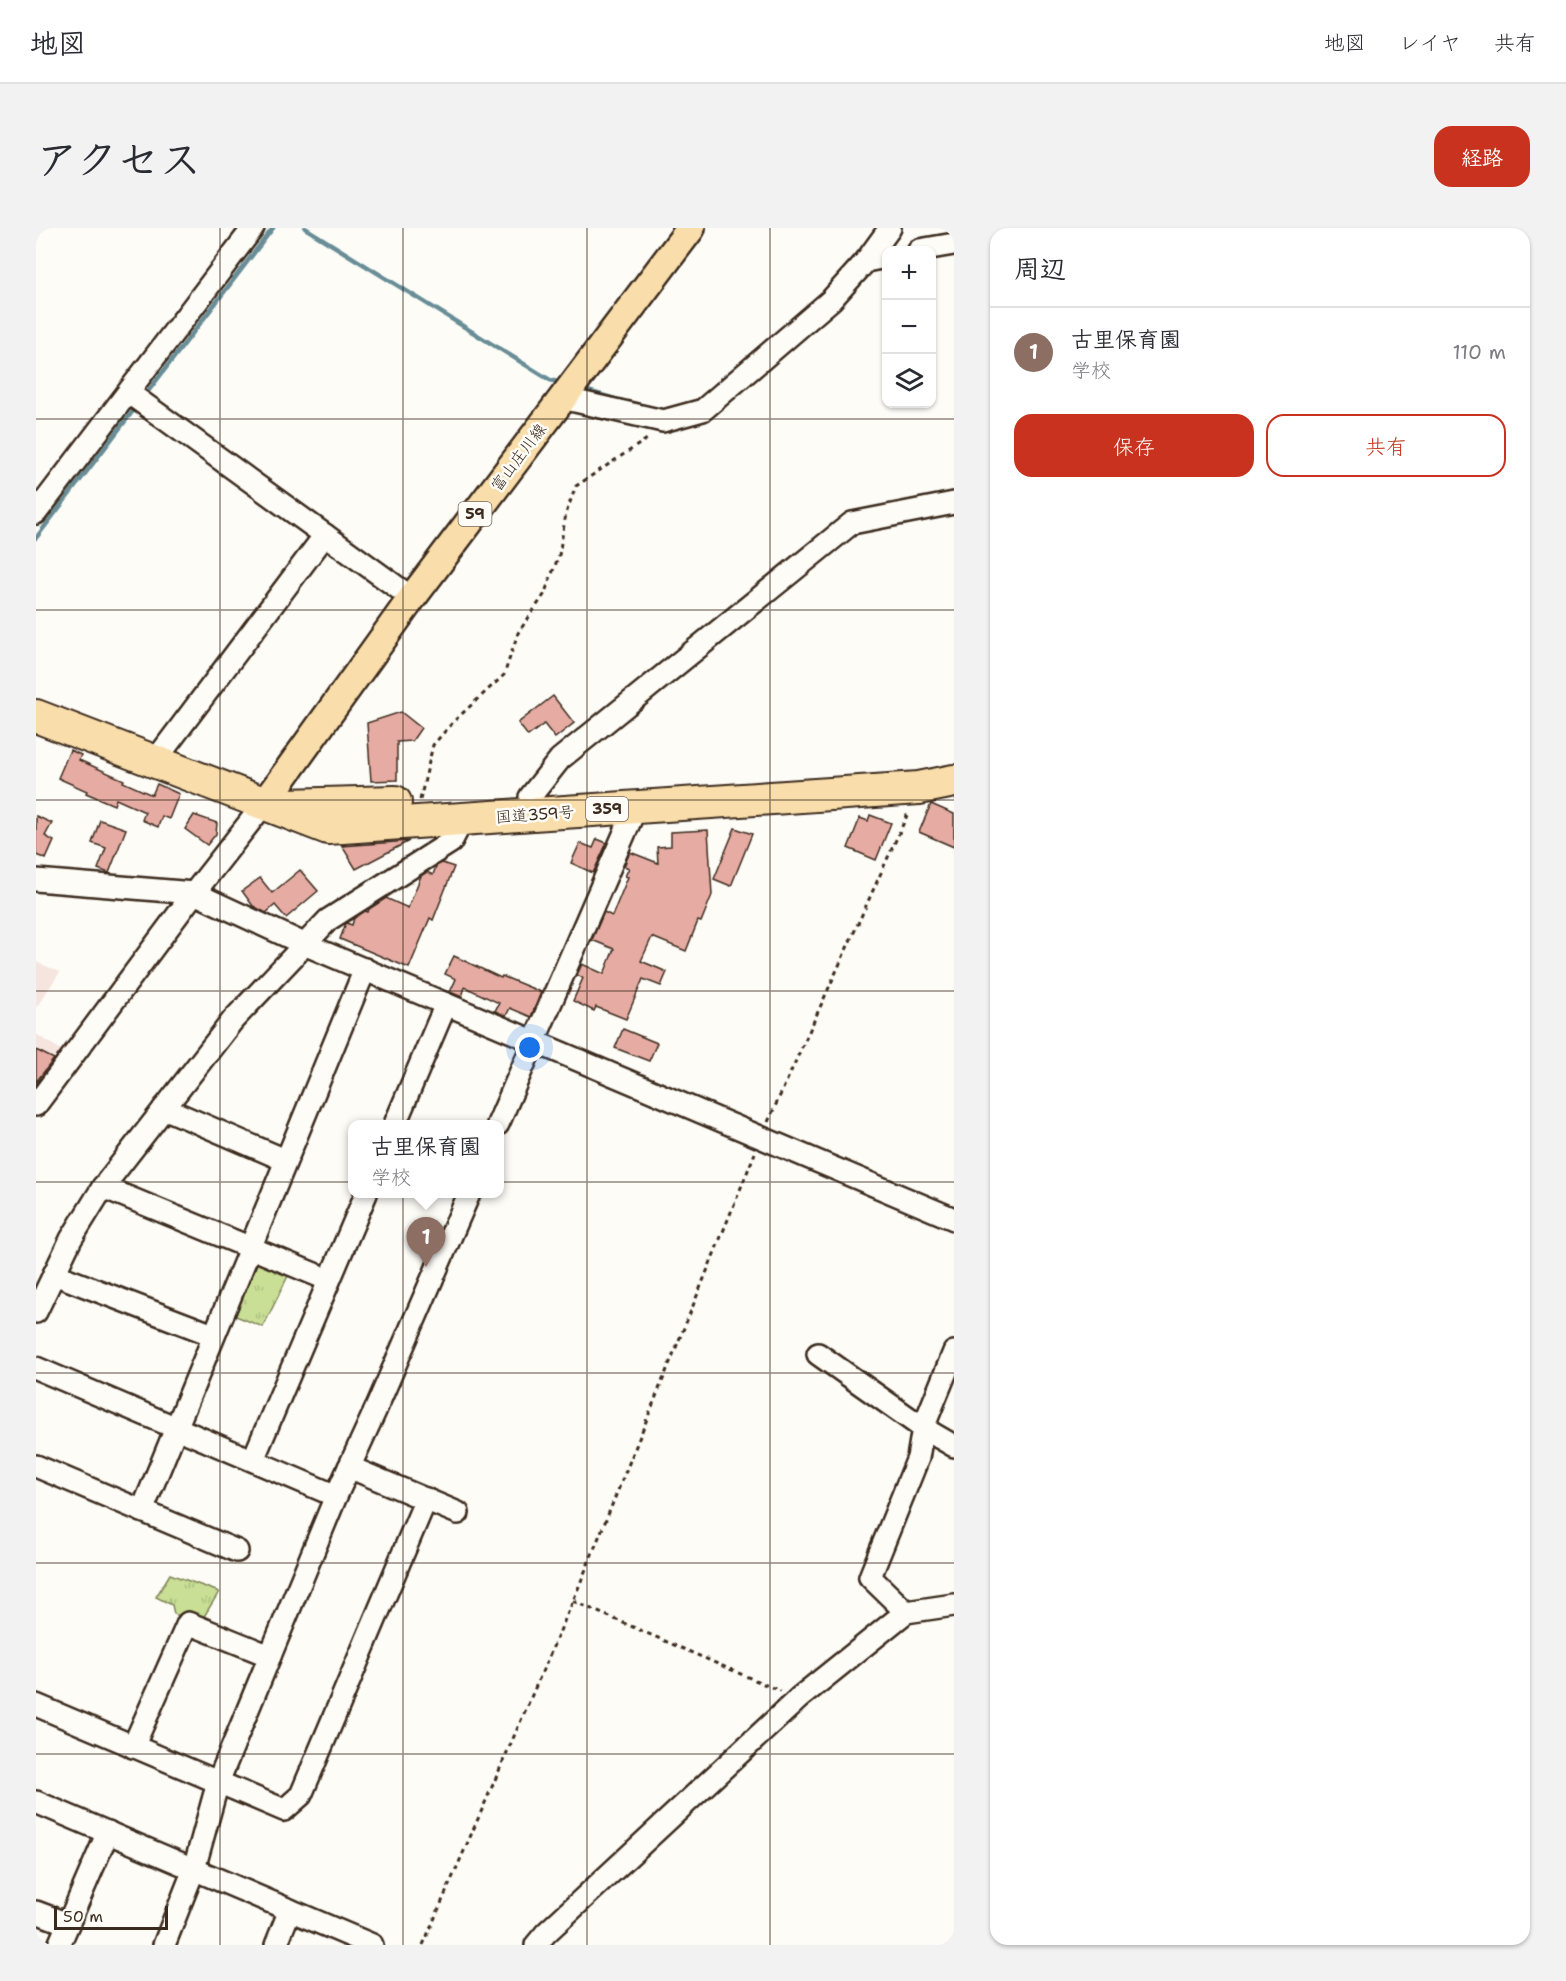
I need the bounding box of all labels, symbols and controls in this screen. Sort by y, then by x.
text: 地図 [30,24,86,62]
text: 地図 [1324,29,1366,57]
text: レイヤ [1399,29,1461,57]
text: 共有 [1494,29,1536,57]
button: 経路 [1434,126,1530,187]
text: アクセス [36,131,201,187]
map controls [882,246,936,408]
button: + [882,246,936,300]
text: 周辺 [1014,251,1066,286]
button: − [882,300,936,354]
text: 古里保育園 [1071,325,1181,354]
text: 1 [1029,339,1038,365]
text: 110 m [1452,339,1506,365]
button: layers [882,354,936,408]
text: 学校 [1071,357,1111,383]
button: 保存 [1014,414,1254,477]
button: 共有 [1266,414,1506,477]
street label: 富山庄川線 [486,419,551,496]
road number: 59 [458,502,492,526]
road number: 359 [586,797,628,821]
street label: 国道359号 [495,801,575,828]
your location [515,1033,544,1062]
popup [348,1120,504,1198]
text: 古里保育園 [371,1132,481,1161]
text: 学校 [371,1164,411,1190]
pin: 1 [406,1218,446,1267]
scale bar [54,1903,168,1930]
text: 50 m [63,1906,103,1927]

